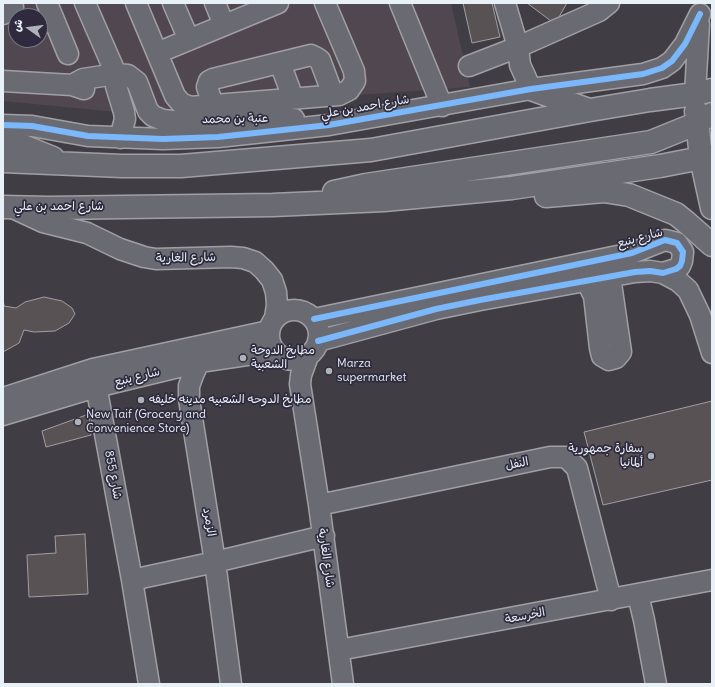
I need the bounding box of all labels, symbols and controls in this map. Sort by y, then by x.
north arrow [8,8,48,48]
text: ش [9,18,26,33]
street label: شارع احمد بن علي [320,92,410,122]
street label: عتبة بن محمد [202,111,268,127]
street label: شارع احمد بن علي [14,200,104,214]
street label: شارع ينبع [616,225,664,251]
street label: شارع الغارية [156,250,216,266]
place label: مطابخ الدوحة الشعبية [251,344,315,372]
marker: مطابخ الدوحة الشعبية [238,353,248,363]
place label: Marza supermarket [337,357,406,385]
street label: شارع ينبع [113,364,161,390]
marker: Marza supermarket [324,366,334,376]
place label: مطابخ الدوحه الشعبيه مدينه خليفه [149,393,311,407]
marker: مطابخ الدوحه الشعبيه مدينه خليفه [136,395,146,405]
place label: New Taif (Grocery and Convenience Store) [86,408,206,436]
marker: New Taif (Grocery and Convenience Store) [73,417,83,427]
place label: سفارة جمهورية ألمانيا [568,442,643,470]
street label: شارع 855 [101,449,125,501]
marker: سفارة جمهورية ألمانيا [646,451,656,461]
street label: النفل [504,455,530,473]
street label: الزمرد [200,507,218,537]
street label: شارع الغارية [315,527,337,589]
street label: الخرسعة [504,605,546,627]

